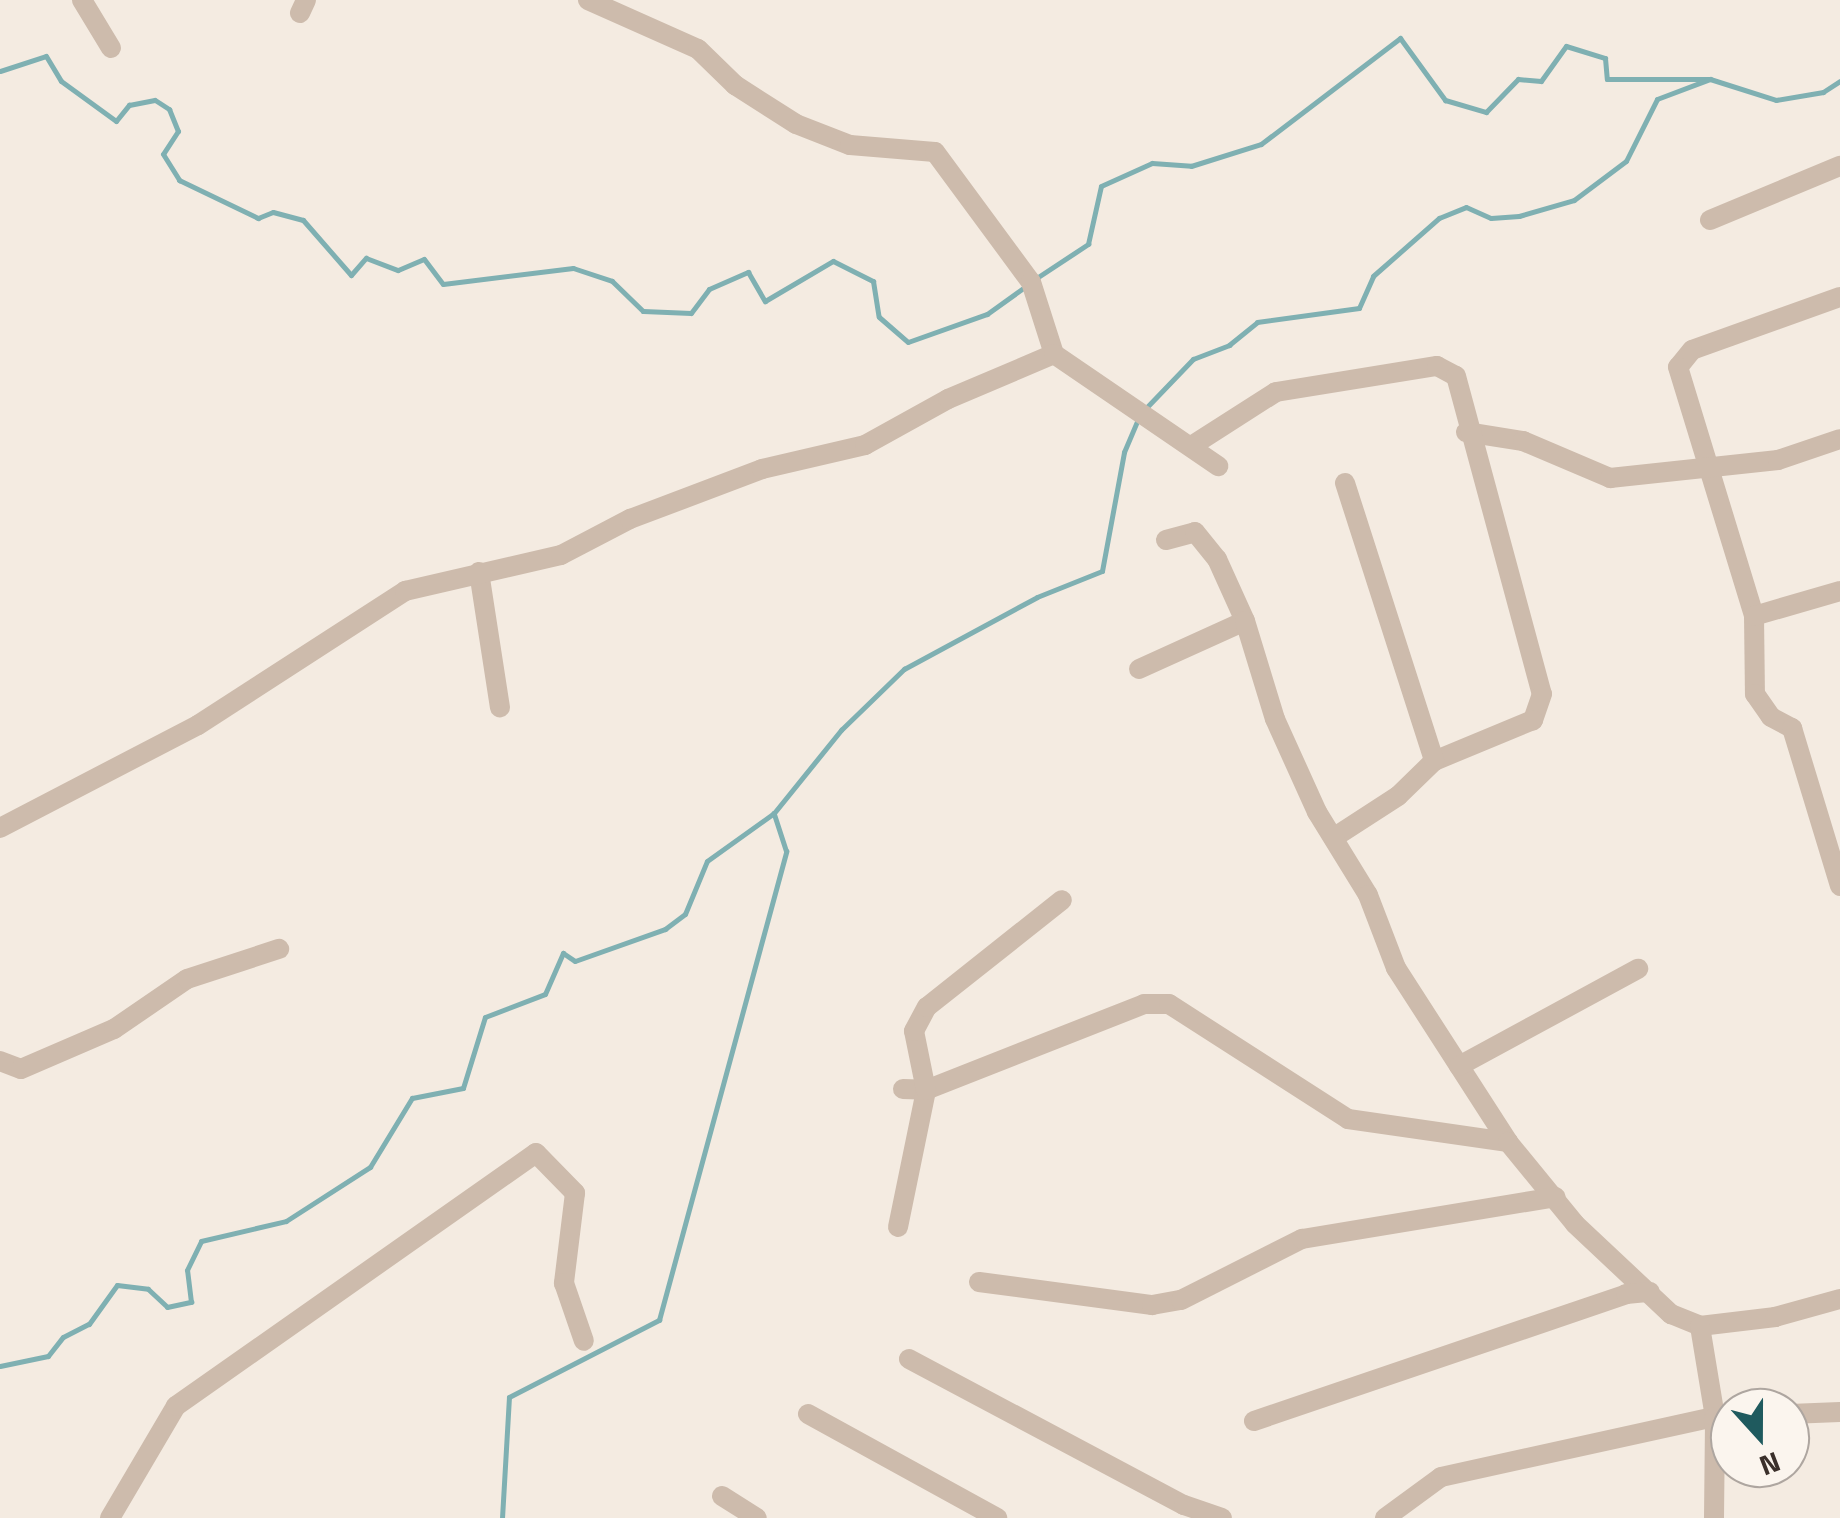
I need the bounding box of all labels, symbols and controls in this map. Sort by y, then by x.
north arrow [1710,1388,1810,1488]
text: N [1753,1441,1787,1488]

